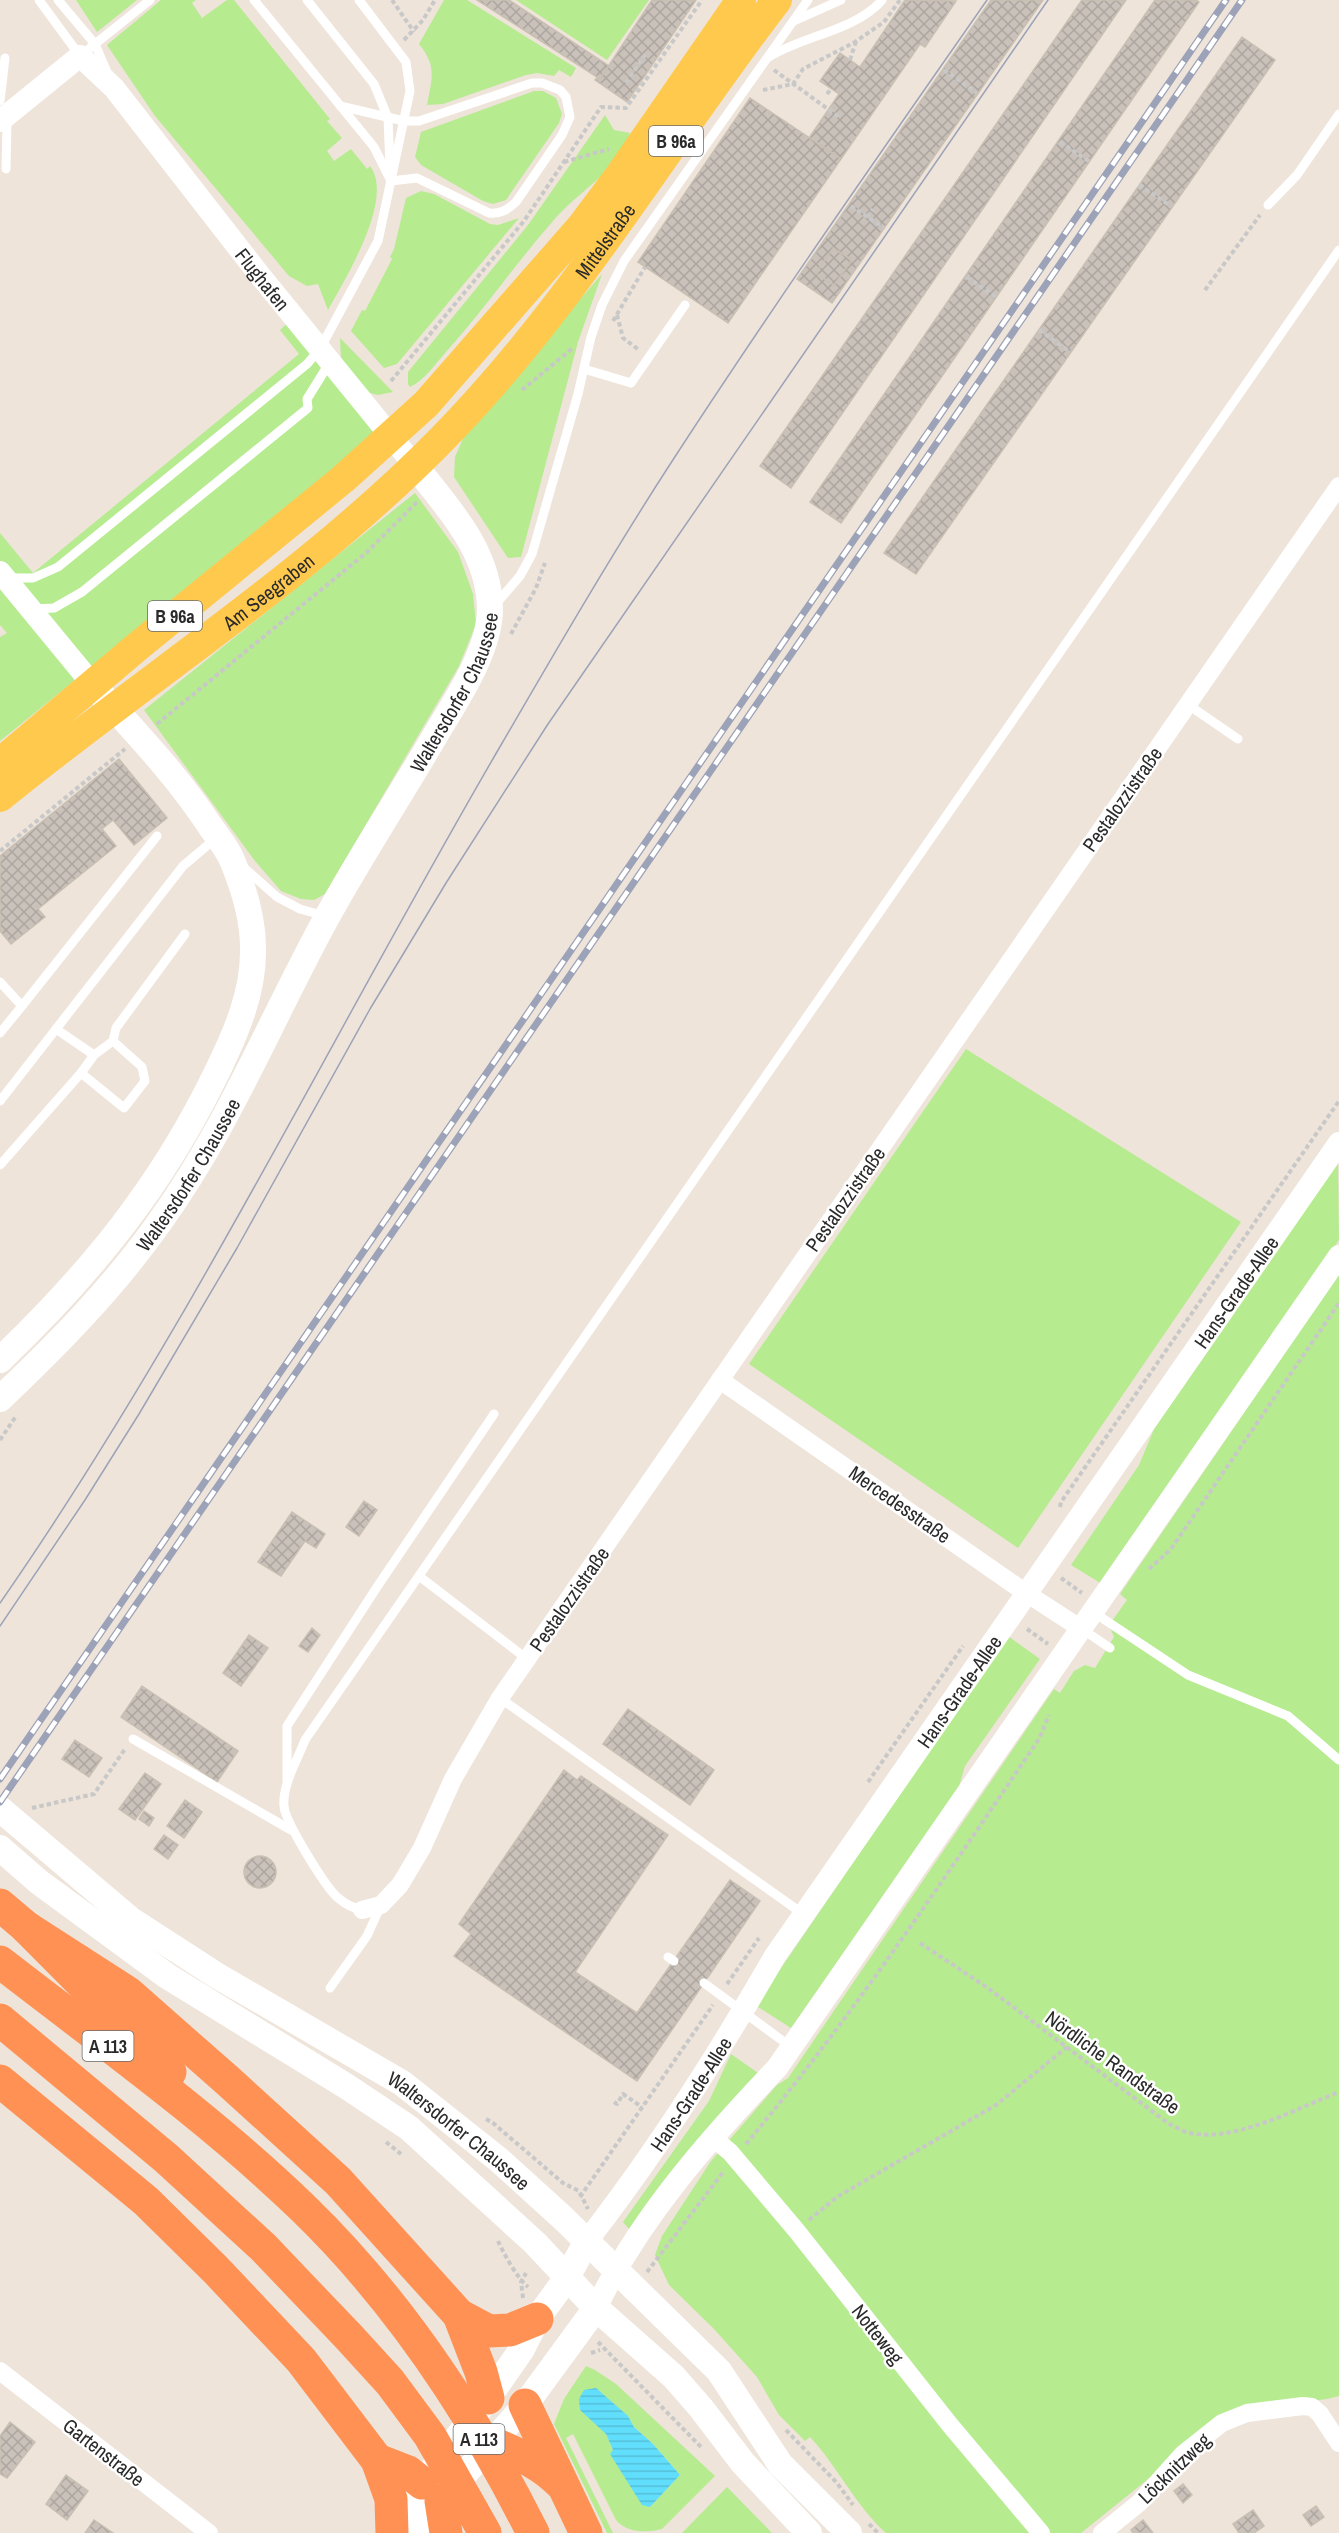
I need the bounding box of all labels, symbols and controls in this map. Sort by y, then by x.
road number: B 96a [649,126,703,156]
street label: Mittelstraße [568,198,641,284]
street label: Flughafen [230,242,296,316]
street label: Am Seegraben [216,547,320,636]
road number: B 96a [148,601,202,631]
street label: Waltersdorfer Chaussee [403,611,503,777]
street label: Pestalozzistraße [1076,741,1168,857]
street label: Waltersdorfer Chaussee [129,1093,246,1257]
street label: Pestalozzistraße [799,1141,891,1257]
street label: Hans-Grade-Allee [1187,1230,1284,1353]
street label: Mercedesstraße [844,1459,956,1549]
street label: Pestalozzistraße [523,1541,615,1657]
street label: Hans-Grade-Allee [910,1630,1007,1753]
street label: Nördliche Randstraße [1040,2004,1186,2120]
road number: A 113 [82,2031,134,2061]
street label: Hans-Grade-Allee [643,2031,737,2156]
street label: Waltersdorfer Chaussee [383,2064,536,2196]
street label: Notteweg [846,2298,910,2370]
street label: Gartenstraße [58,2412,150,2492]
road number: A 113 [454,2424,504,2454]
street label: Löcknitzweg [1132,2427,1216,2509]

